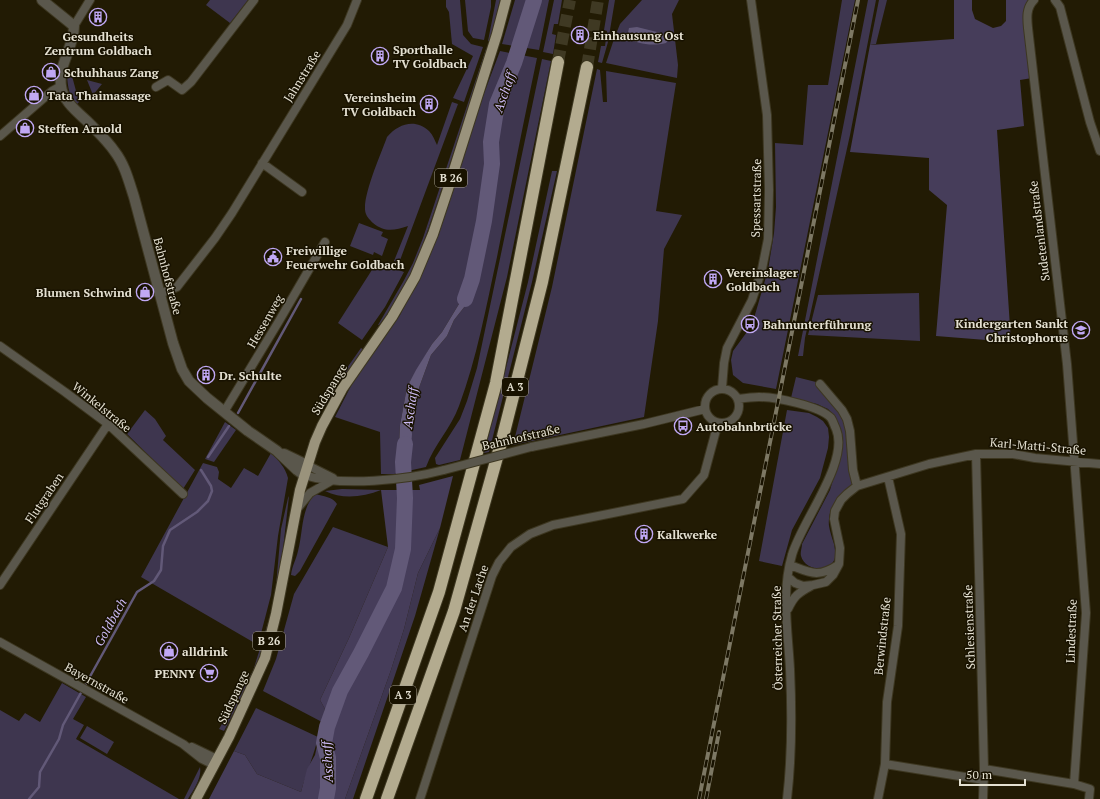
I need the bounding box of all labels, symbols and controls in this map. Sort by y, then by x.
building icon: Gesundheits Zentrum Goldbach [88,7,108,27]
building icon: Einhausung Ost [570,25,590,45]
place label: Einhausung Ost [593,28,684,43]
place label: Gesundheits Zentrum Goldbach [44,29,152,58]
place label: Sporthalle TV Goldbach [393,42,467,71]
building icon: Sporthalle TV Goldbach [370,46,390,66]
street label: Jahnstraße [280,47,324,105]
shop icon: Schuhhaus Zang [41,62,61,82]
place label: Schuhhaus Zang [64,65,159,80]
water label: Aschaff [488,68,520,115]
shop icon: Tata Thaimassage [24,85,44,105]
place label: Tata Thaimassage [47,88,151,103]
place label: Vereinsheim TV Goldbach [342,90,416,119]
building icon: Vereinsheim TV Goldbach [419,94,439,114]
shop icon: Steffen Arnold [15,118,35,138]
place label: Steffen Arnold [38,121,123,136]
street label: Spessartstraße [748,158,764,238]
road number: B 26 [435,169,467,187]
street label: Sudetenlandstraße [1025,180,1053,282]
street label: Bahnhofstraße [150,236,186,316]
place label: Freiwillige Feuerwehr Goldbach [286,243,405,272]
public building icon: Freiwillige Feuerwehr Goldbach [263,247,283,267]
place label: Vereinslager Goldbach [726,265,799,294]
building icon: Vereinslager Goldbach [703,269,723,289]
shop icon: Blumen Schwind [135,282,155,302]
place label: Blumen Schwind [36,285,133,300]
street label: Hessenweg [244,291,287,350]
bus stop icon: Bahnunterführung [740,314,760,334]
place label: Kindergarten Sankt Christophorus [955,316,1069,345]
place label: Bahnunterführung [763,317,871,332]
school or university icon: Kindergarten Sankt Christophorus [1071,320,1091,340]
street label: Südspange [308,360,350,418]
building icon: Dr. Schulte [196,365,216,385]
place label: Dr. Schulte [219,368,282,383]
road number: A 3 [502,378,528,396]
street label: Winkelstraße [69,379,135,435]
water label: Aschaff [398,384,422,431]
bus stop icon: Autobahnbrücke [673,416,693,436]
place label: Autobahnbrücke [696,419,793,434]
street label: Bahnhofstraße [481,421,561,453]
street label: Karl-Matti-Straße [989,434,1087,458]
street label: Flutgraben [22,470,66,526]
building icon: Kalkwerke [634,524,654,544]
place label: Kalkwerke [657,527,718,542]
street label: An der Lache [455,563,491,633]
street label: Schlesienstraße [960,584,978,670]
street label: Österreicher Straße [769,585,785,691]
water label: Goldbach [89,595,131,649]
street label: Berwindstraße [870,596,894,676]
street label: Lindestraße [1062,599,1080,663]
road number: B 26 [253,632,285,650]
shop icon: alldrink [159,641,179,661]
place label: alldrink [182,644,228,659]
street label: Bayernstraße [62,659,132,707]
supermarket icon: PENNY [199,663,219,683]
place label: PENNY [155,666,197,681]
street label: Südspange [214,668,252,726]
road number: A 3 [390,686,416,704]
water label: Aschaff [317,739,337,784]
scale bar [960,761,1025,787]
text: 50 m [966,767,993,782]

